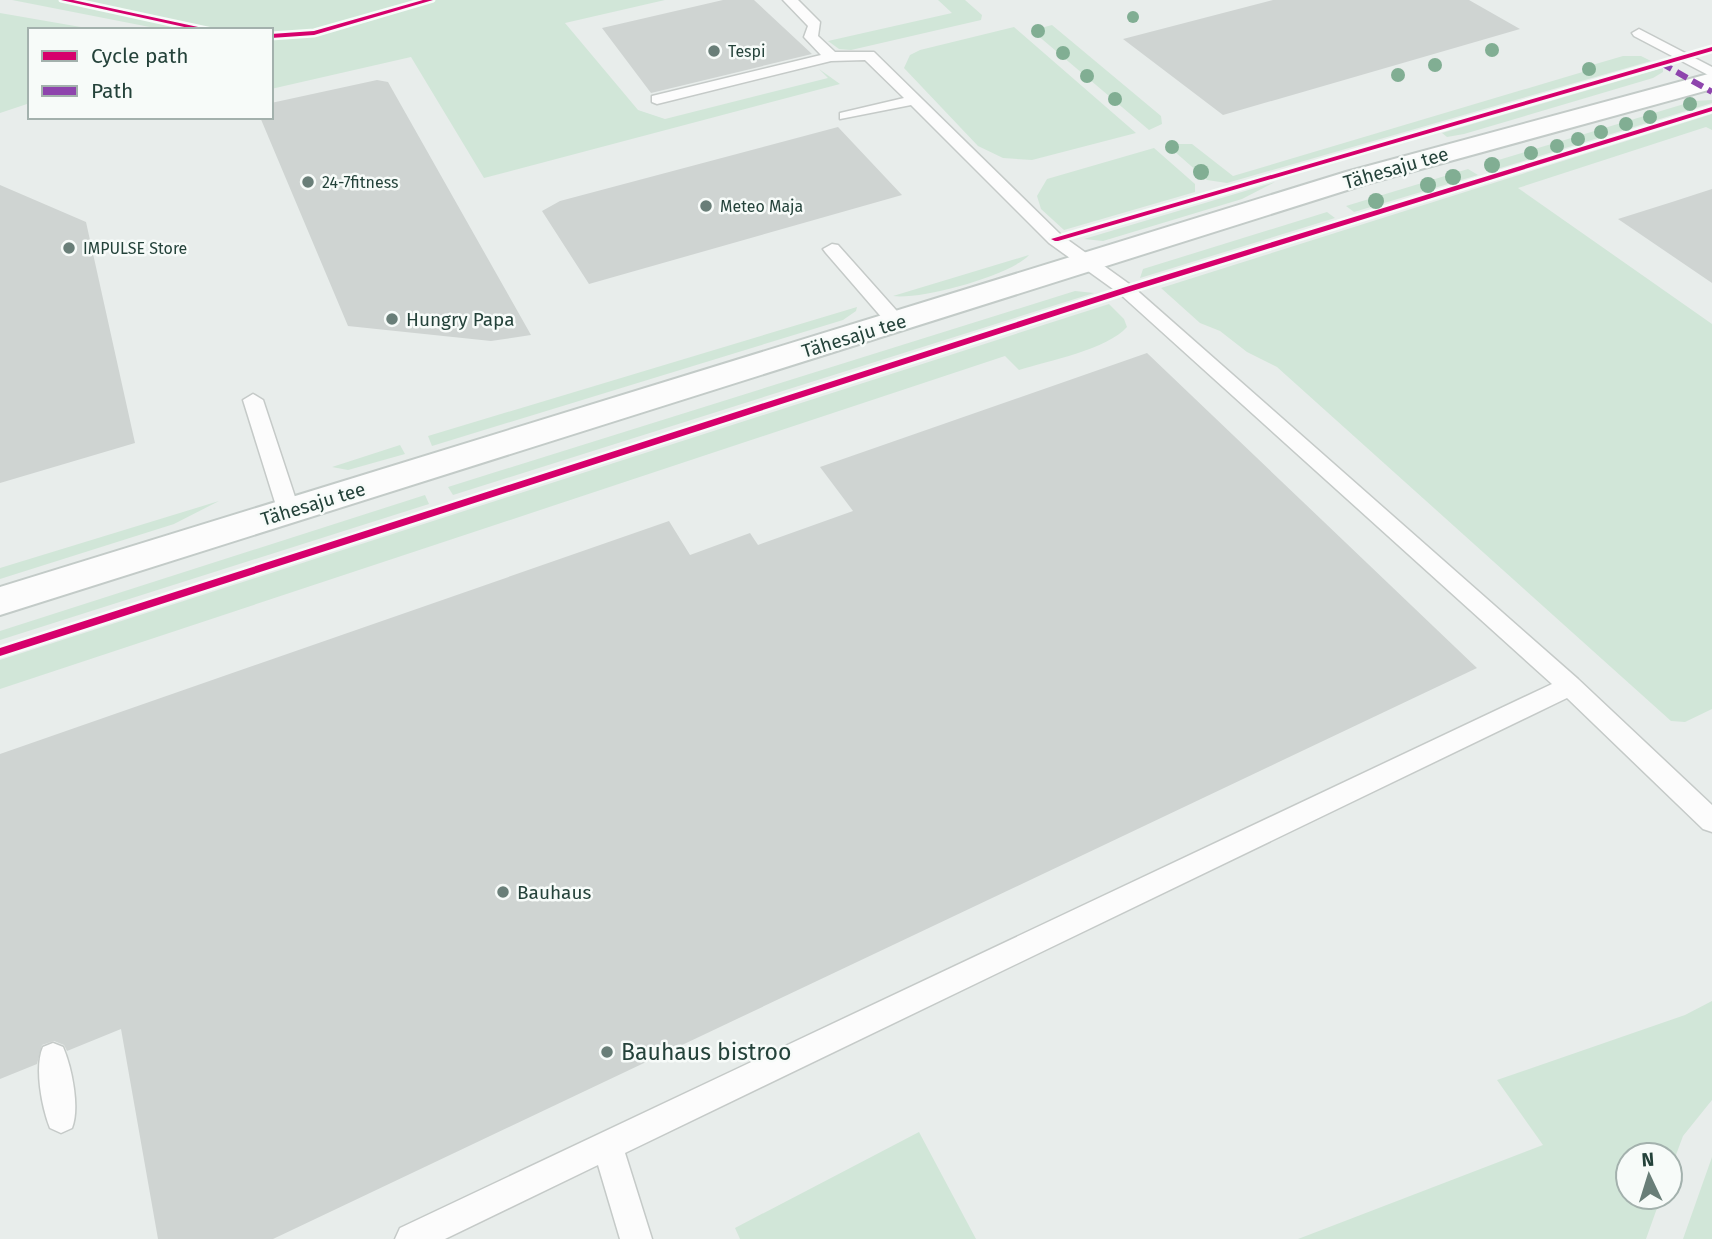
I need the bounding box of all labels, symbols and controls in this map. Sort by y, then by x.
legend [28,28,273,119]
place label: Tespi [728,42,766,61]
text: Cycle path [91,43,189,69]
marker: Tespi [706,43,722,59]
text: Path [91,78,133,104]
street label: Tähesaju tee [1341,142,1451,194]
place label: 24-7fitness [322,173,398,192]
marker: 24-7fitness [300,174,316,190]
place label: Meteo Maja [720,197,803,216]
marker: Meteo Maja [698,198,714,214]
place label: IMPULSE Store [83,239,187,258]
marker: IMPULSE Store [61,240,77,256]
place label: Hungry Papa [406,308,514,331]
street label: Tähesaju tee [799,309,909,363]
marker: Hungry Papa [384,311,400,327]
street label: Tähesaju tee [258,477,368,531]
place label: Bauhaus [517,881,591,904]
marker: Bauhaus [495,884,511,900]
place label: Bauhaus bistroo [621,1038,791,1066]
marker: Bauhaus bistroo [599,1044,615,1060]
north arrow [1614,1141,1684,1211]
text: N [1641,1148,1655,1171]

